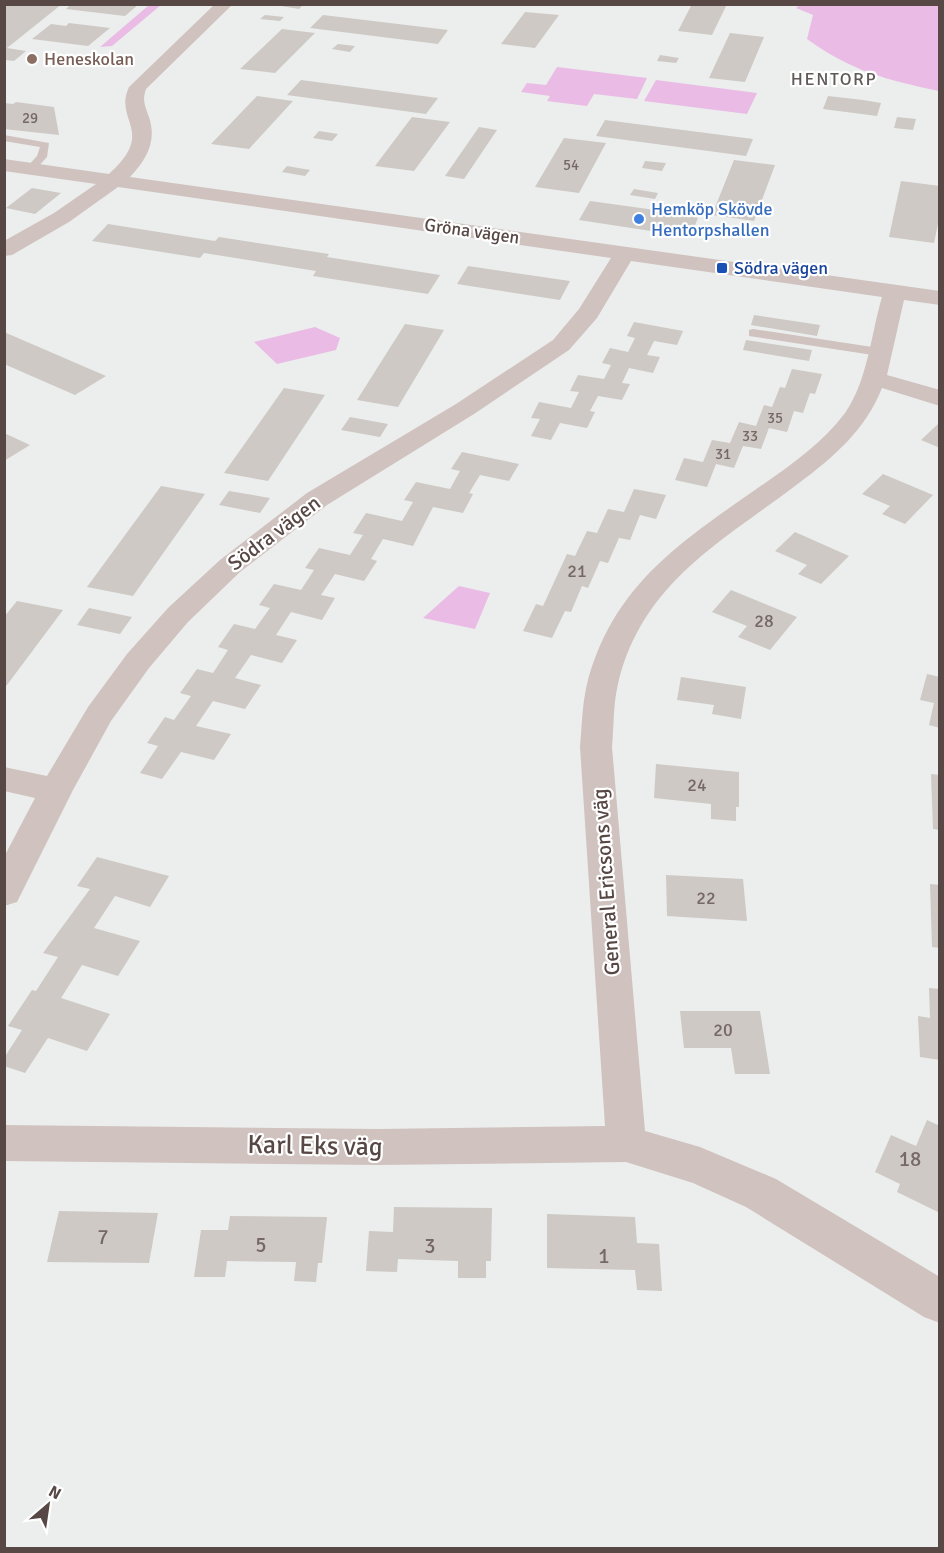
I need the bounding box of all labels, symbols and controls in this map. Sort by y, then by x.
place label: Heneskolan [44,48,134,70]
marker: Heneskolan [25,52,39,66]
district label: HENTORP [791,68,877,90]
house number: 29 [22,109,38,127]
house number: 54 [563,156,579,174]
place label: Hemköp Skövde Hentorpshallen [651,198,773,241]
marker: Hemköp Skövde Hentorpshallen [632,212,646,226]
street label: Gröna vägen [423,213,521,249]
place label: Södra vägen [734,257,828,279]
marker: Södra vägen [715,261,729,275]
house number: 35 [767,409,783,427]
house number: 33 [742,427,758,445]
house number: 31 [715,445,731,463]
street label: Södra vägen [222,490,326,576]
house number: 21 [567,560,587,582]
house number: 28 [754,610,774,632]
house number: 24 [687,774,707,796]
street label: General Ericsons väg [587,788,625,976]
house number: 22 [696,887,716,909]
house number: 20 [713,1019,733,1041]
street label: Karl Eks väg [247,1129,383,1163]
house number: 18 [899,1146,921,1172]
house number: 7 [97,1224,109,1250]
house number: 5 [255,1232,267,1258]
house number: 3 [424,1233,436,1259]
house number: 1 [598,1243,610,1269]
north arrow [18,1475,78,1535]
text: N [45,1481,65,1504]

